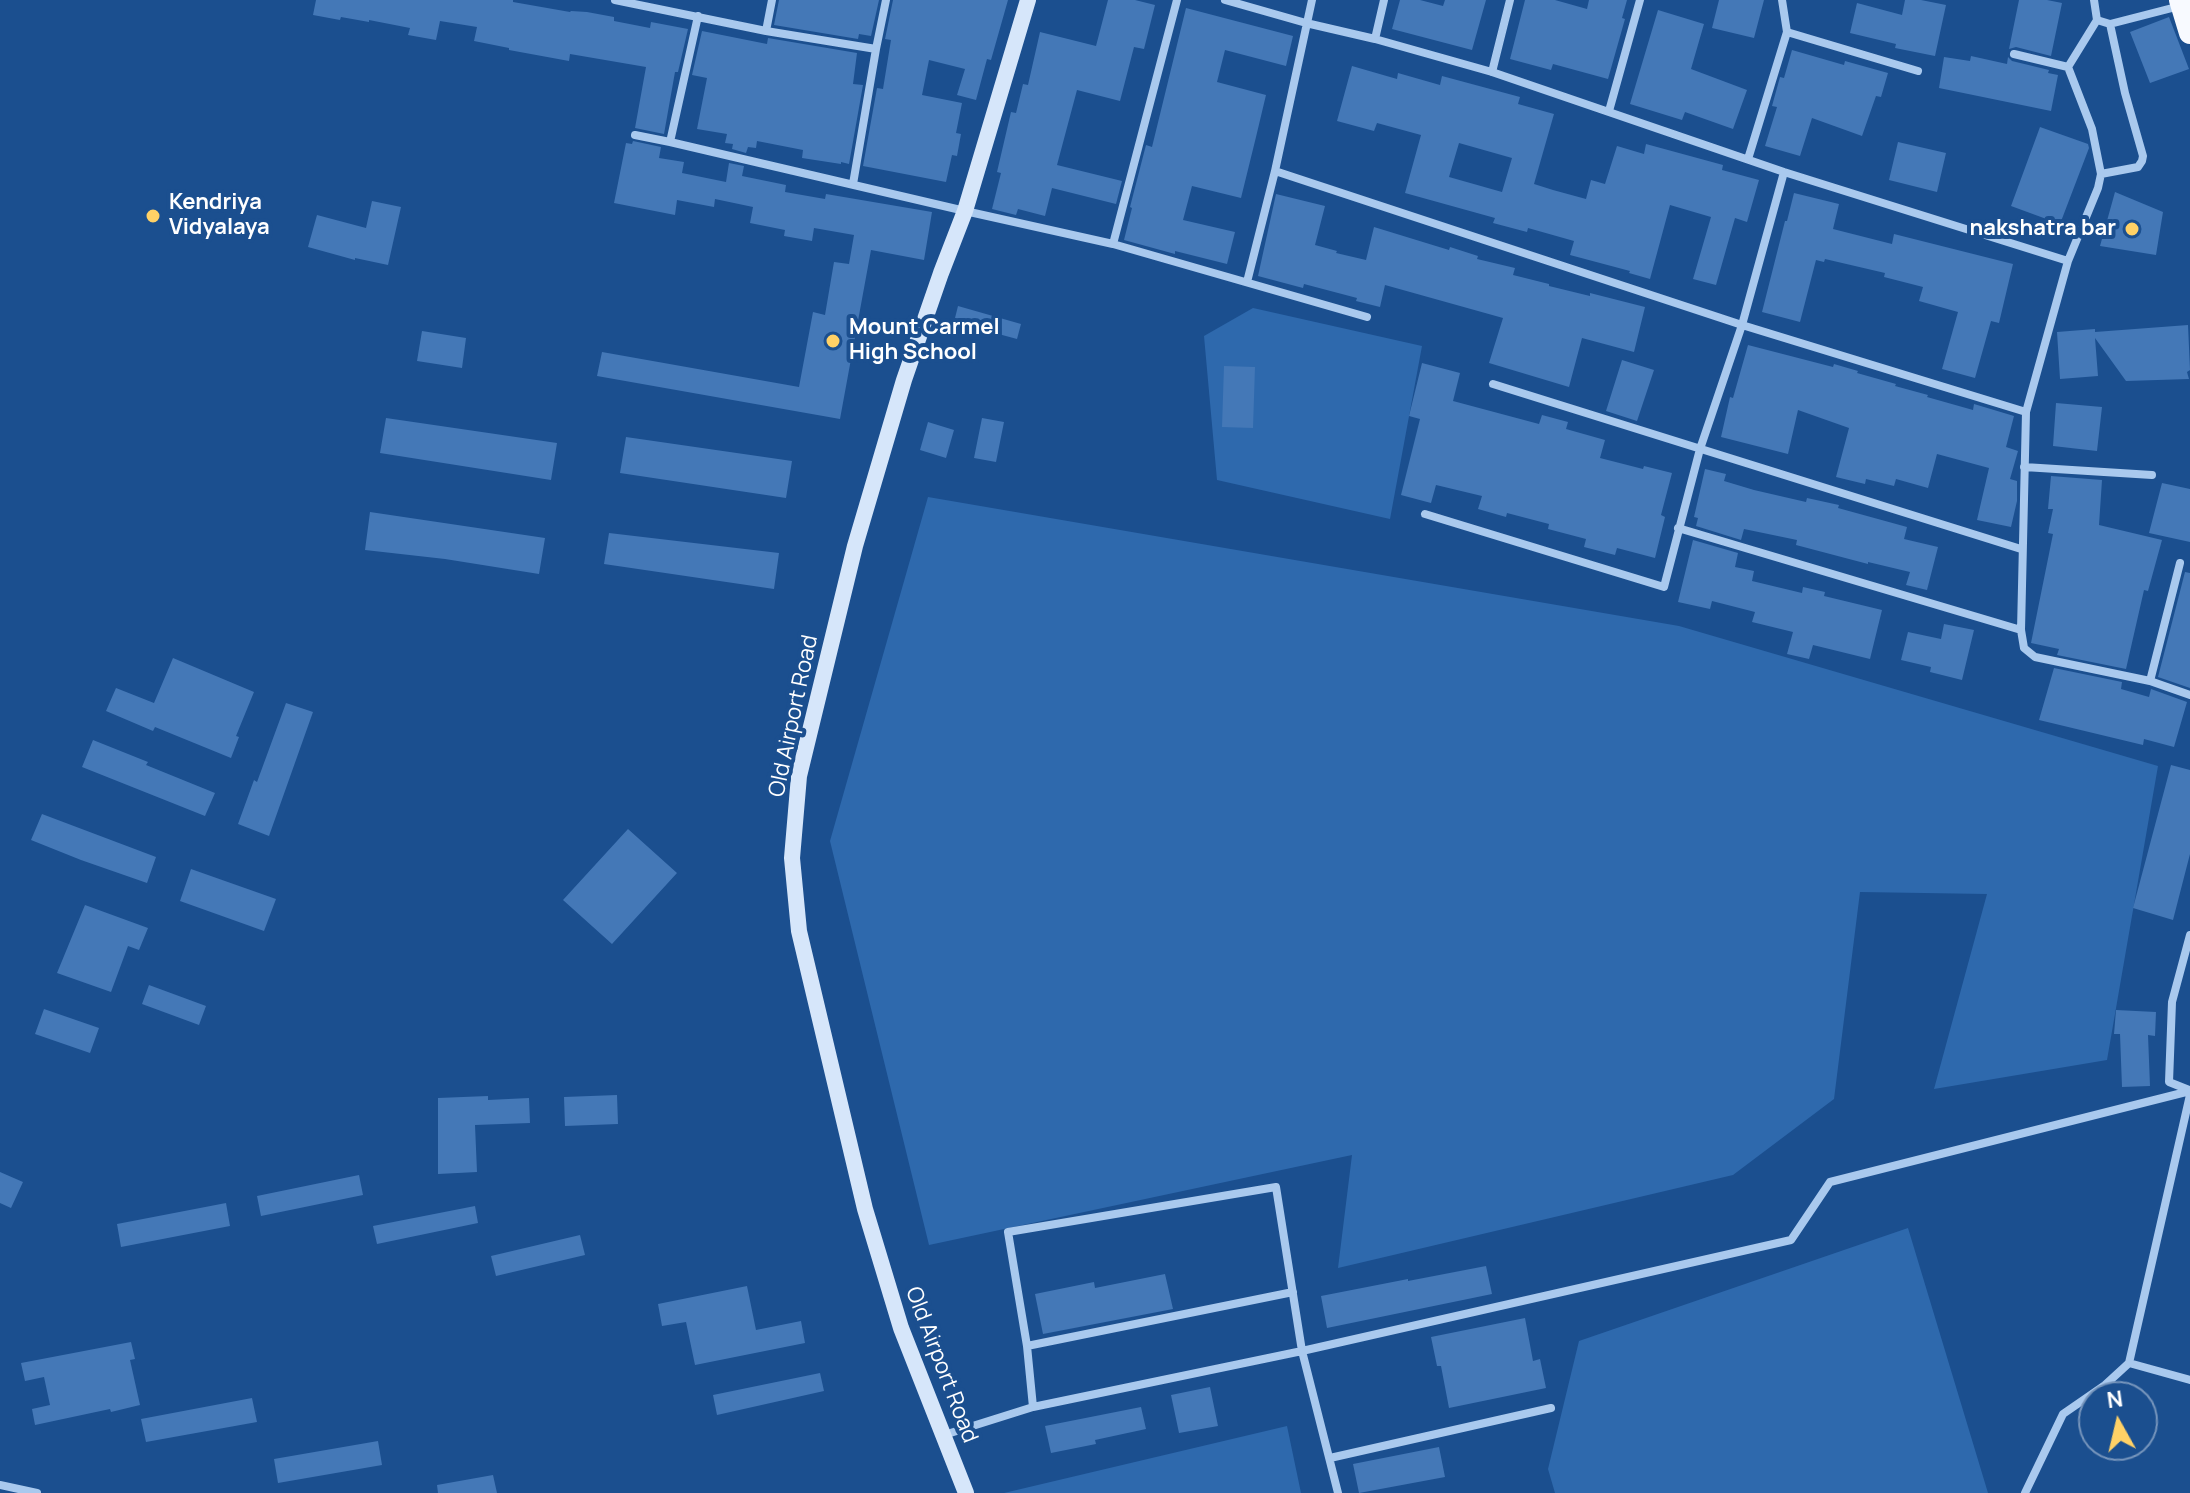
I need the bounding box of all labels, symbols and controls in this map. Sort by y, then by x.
place label: Kendriya Vidyalaya [169,190,270,242]
marker: Kendriya Vidyalaya [144,207,162,225]
place label: nakshatra bar [1970,216,2116,242]
marker: nakshatra bar [2123,220,2141,238]
place label: Mount Carmel High School [849,315,1000,366]
marker: Mount Carmel High School [824,332,842,350]
street label: Old Airport Road [764,633,824,799]
street label: Old Airport Road [899,1283,983,1447]
north arrow [2078,1381,2158,1461]
text: N [2105,1383,2125,1415]

